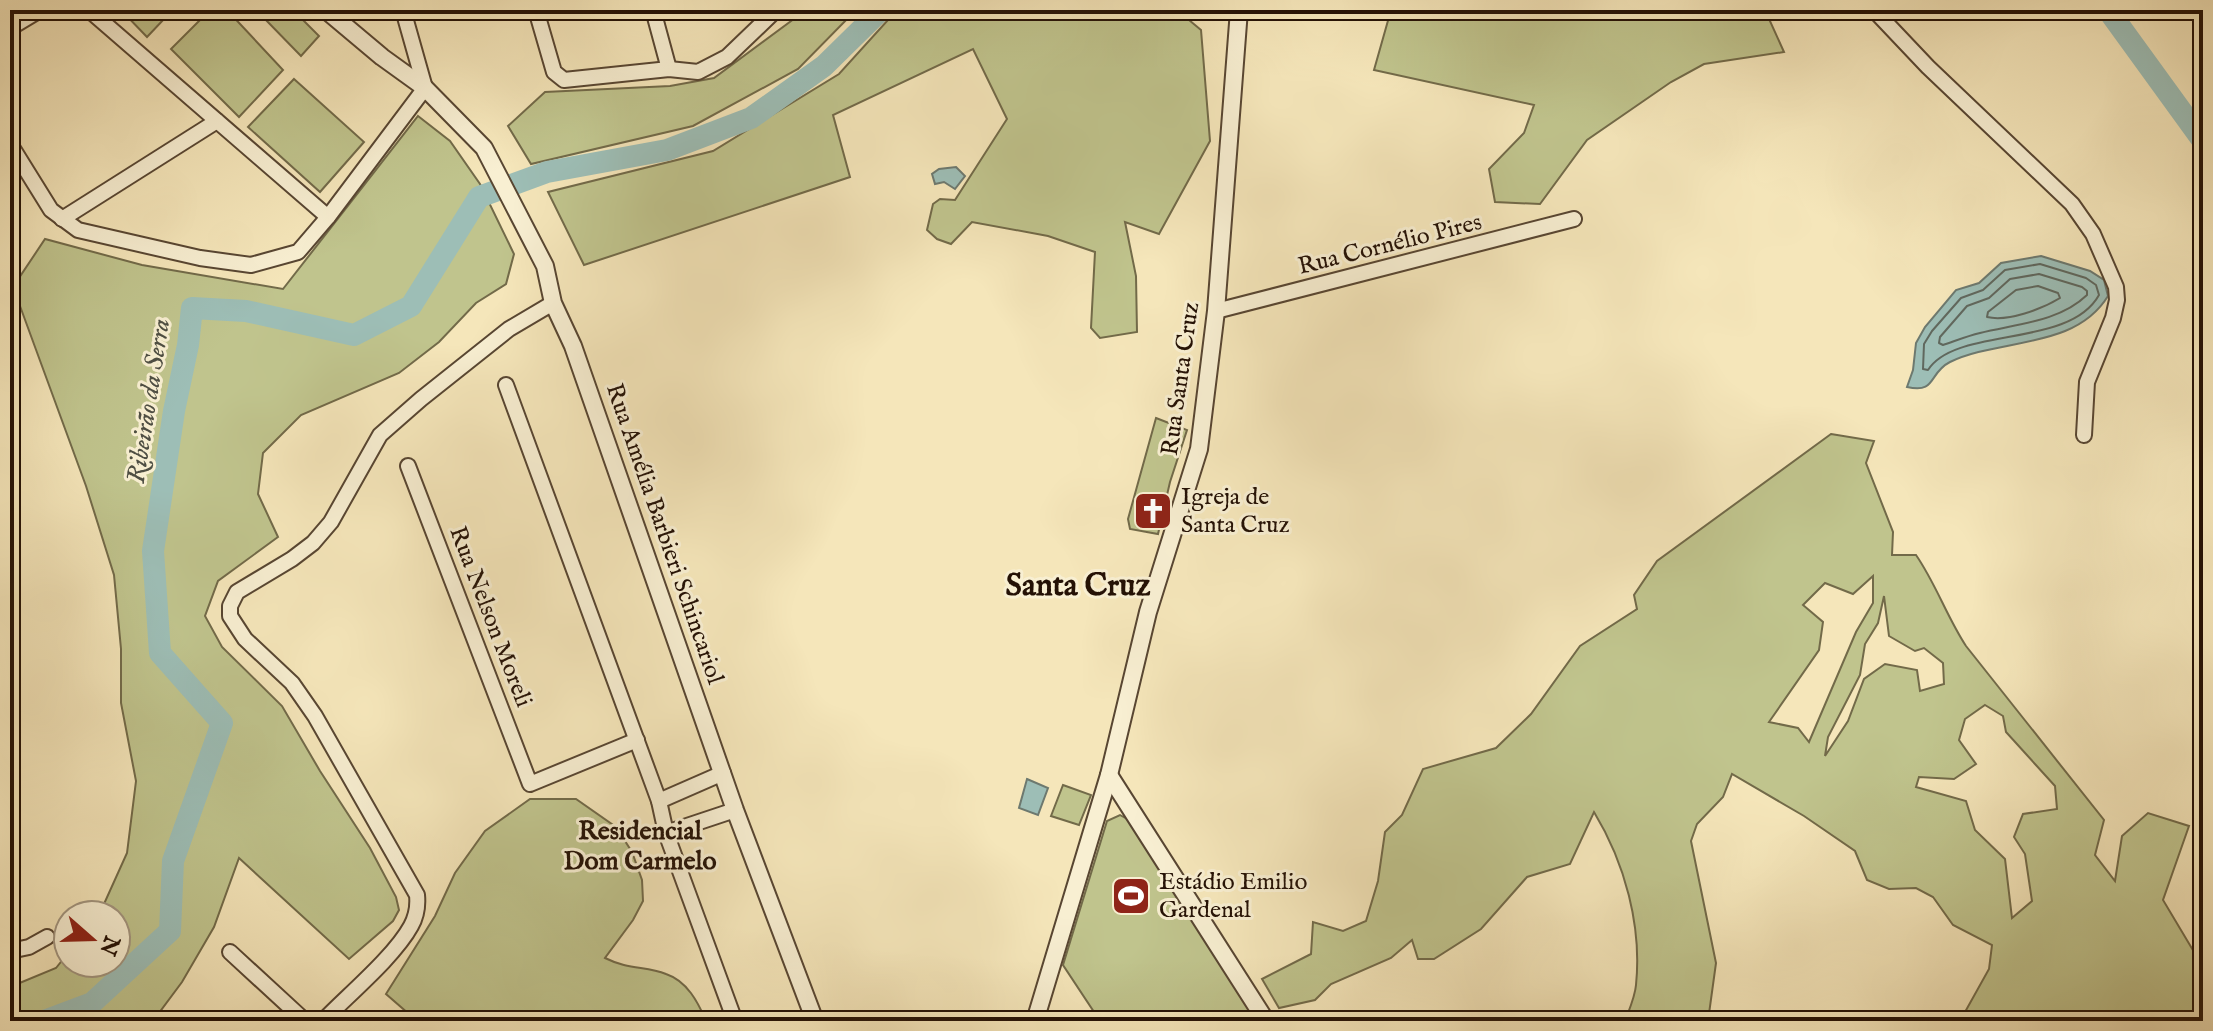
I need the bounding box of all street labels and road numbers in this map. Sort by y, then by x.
street label: Rua Cornélio Pires [1295,207,1485,283]
street label: Rua Santa Cruz [1155,300,1207,458]
street label: Rua Amélia Barbieri Schincariol [598,380,730,689]
street label: Rua Nelson Moreli [441,522,539,712]

